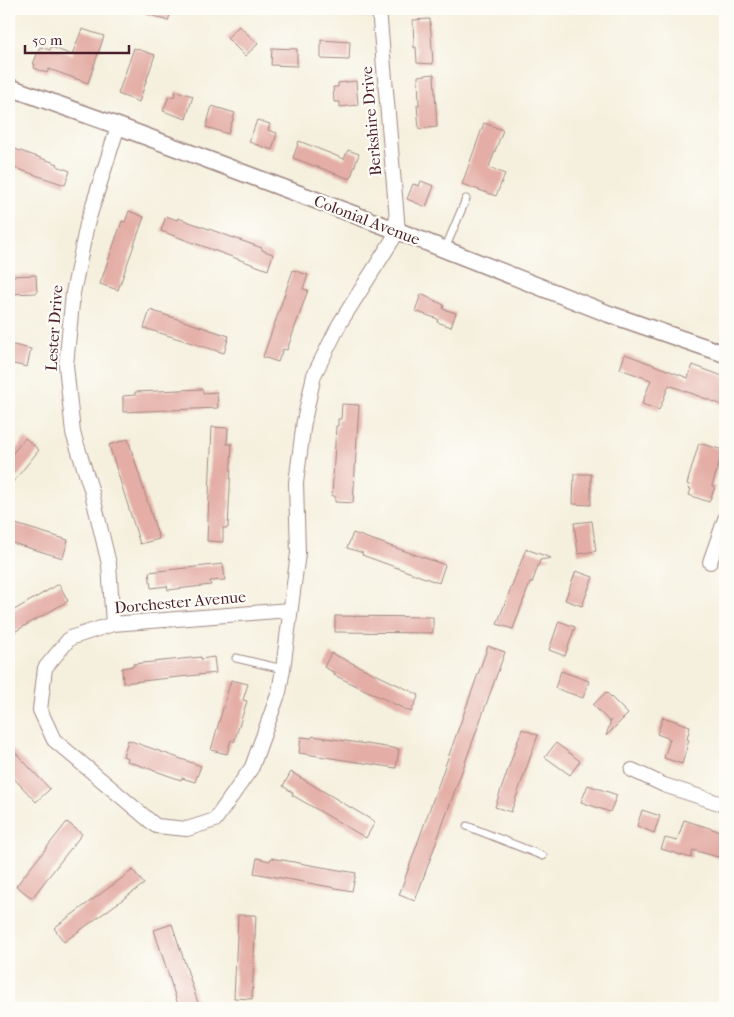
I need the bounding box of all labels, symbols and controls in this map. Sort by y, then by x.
scale bar [25,22,129,54]
text: 50 m [32,31,63,49]
street label: Berkshire Drive [357,65,385,177]
street label: Colonial Avenue [311,191,423,249]
street label: Lester Drive [42,284,66,372]
street label: Dorchester Avenue [113,587,247,617]

